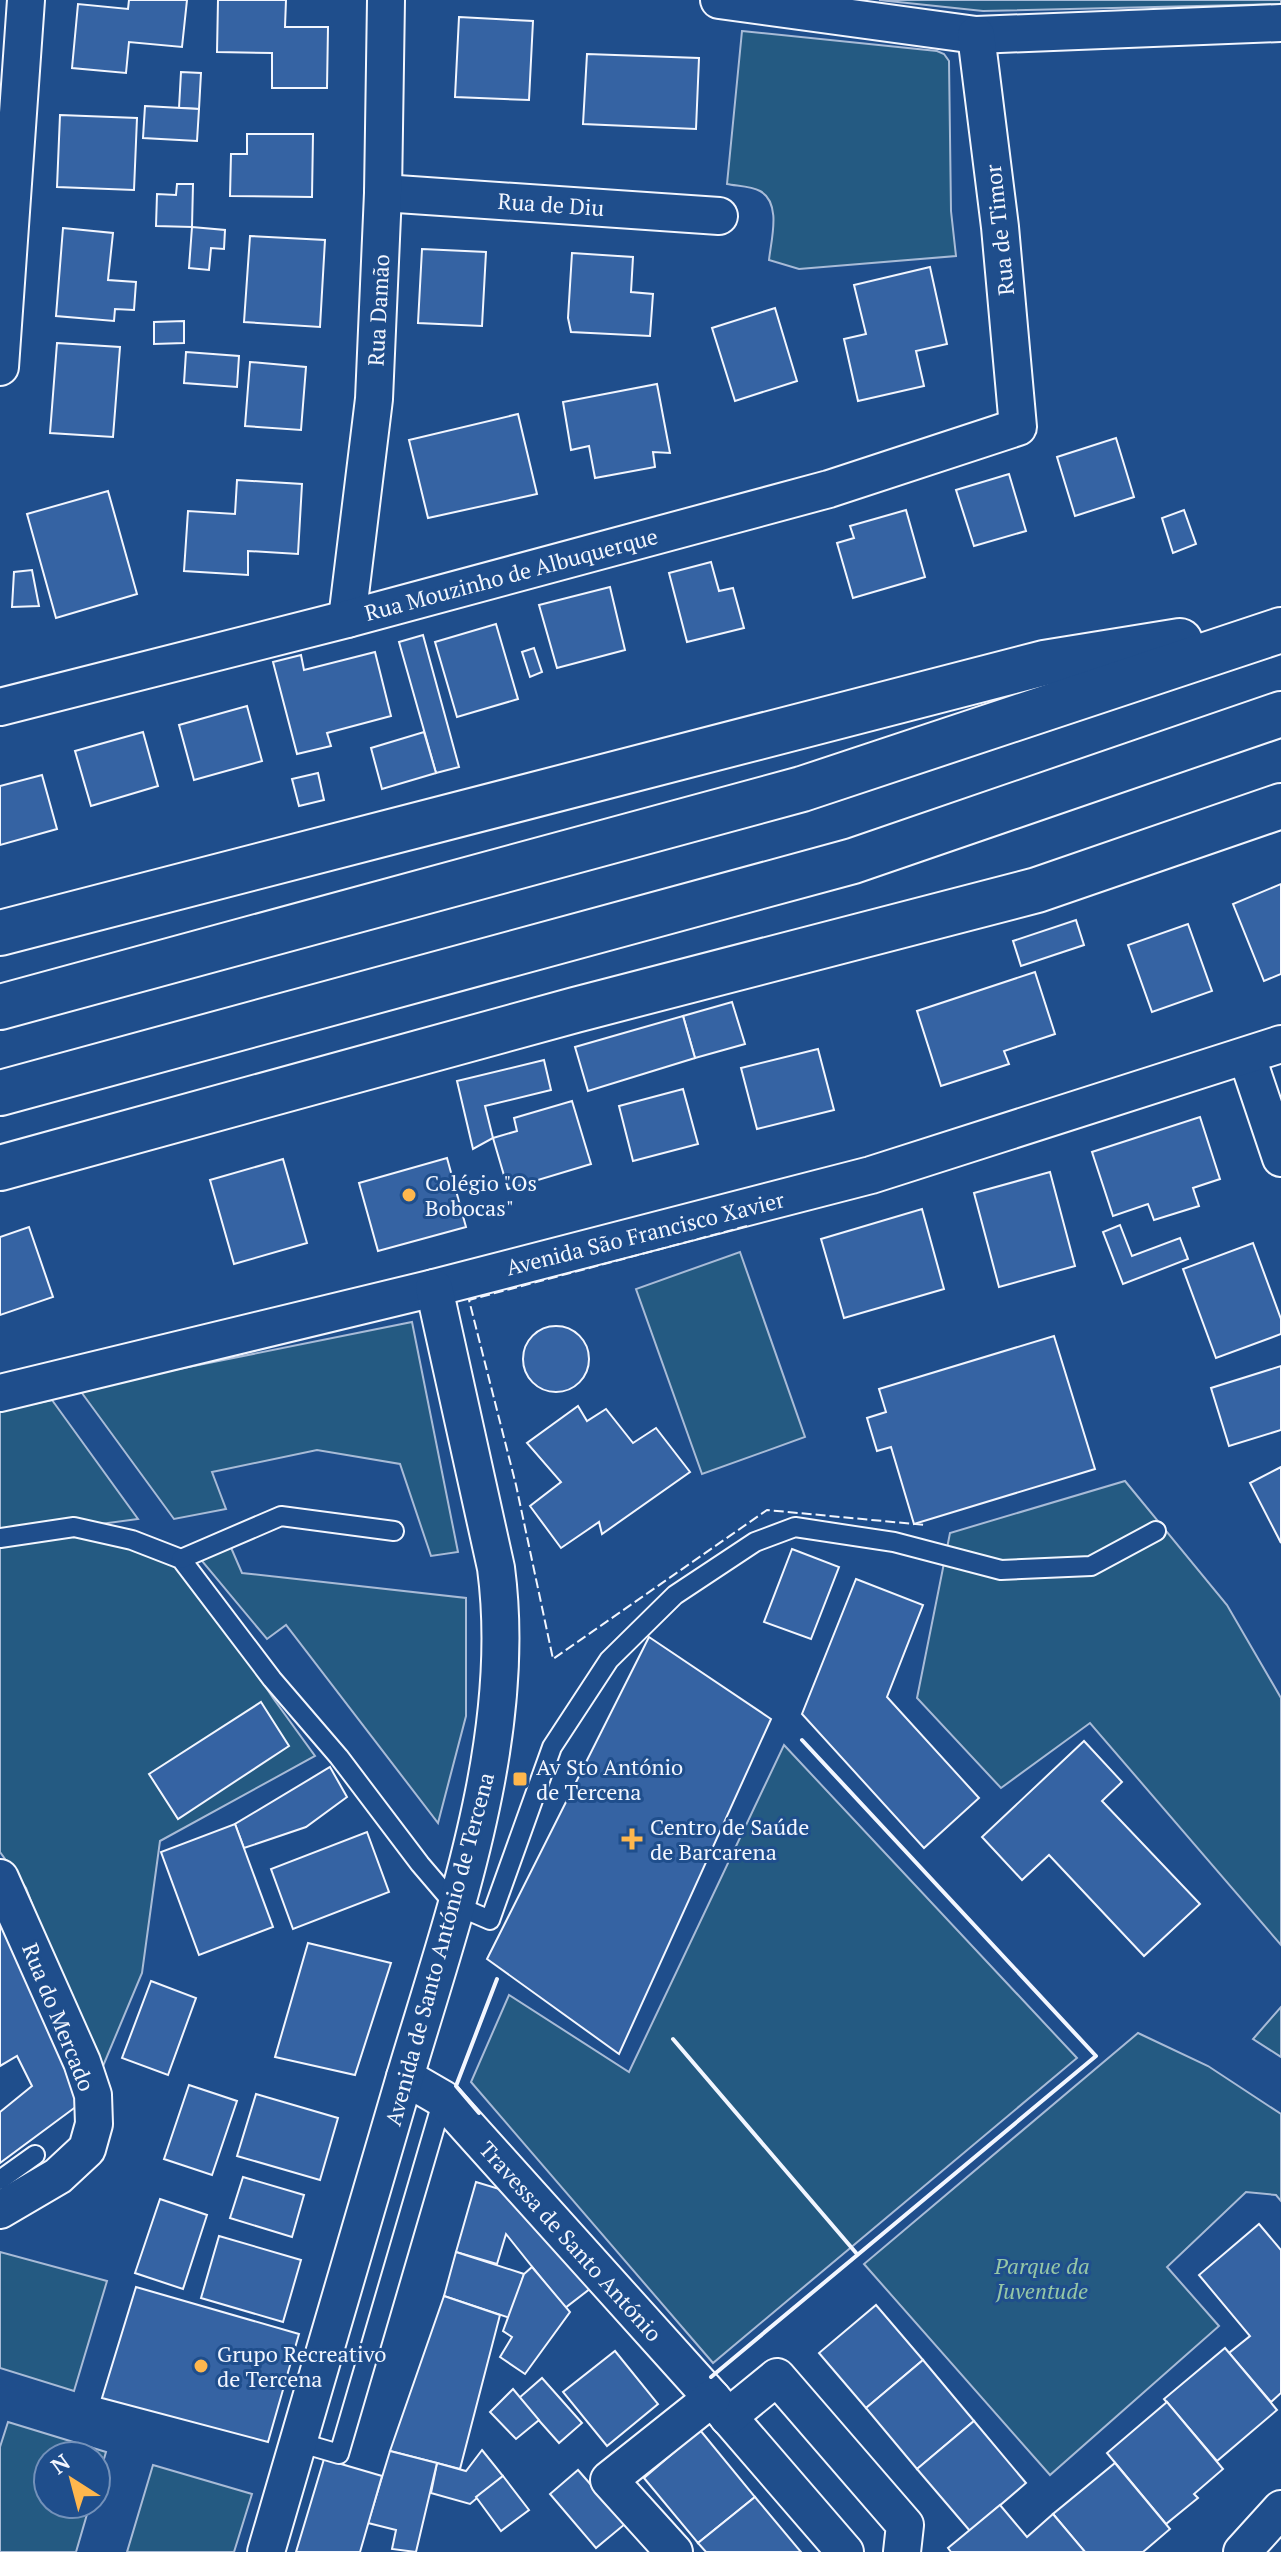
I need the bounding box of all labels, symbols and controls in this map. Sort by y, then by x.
street label: Rua de Timor [978,163,1020,297]
street label: Rua de Diu [497,186,606,222]
street label: Rua Damão [361,253,395,367]
street label: Rua Mouzinho de Albuquerque [361,521,661,627]
place label: Colégio "Os Bobocas" [425,1168,537,1222]
street label: Avenida São Francisco Xavier [503,1184,788,1282]
marker: Colégio "Os Bobocas" [400,1186,418,1204]
place label: Av Sto António de Tercena [536,1752,683,1806]
street label: Avenida de Santo António de Tercena [378,1769,500,2129]
marker: Av Sto António de Tercena [511,1770,529,1788]
place label: Centro de Saúde de Barcarena [650,1812,809,1866]
marker: Centro de Saúde de Barcarena [621,1828,643,1850]
street label: Rua do Mercado [16,1939,102,2095]
street label: Travessa de Santo António [473,2135,669,2347]
park label: Parque da Juventude [994,2251,1089,2305]
place label: Grupo Recreativo de Tercena [217,2339,386,2393]
marker: Grupo Recreativo de Tercena [192,2357,210,2375]
north arrow [32,2440,112,2520]
text: N [45,2447,75,2480]

